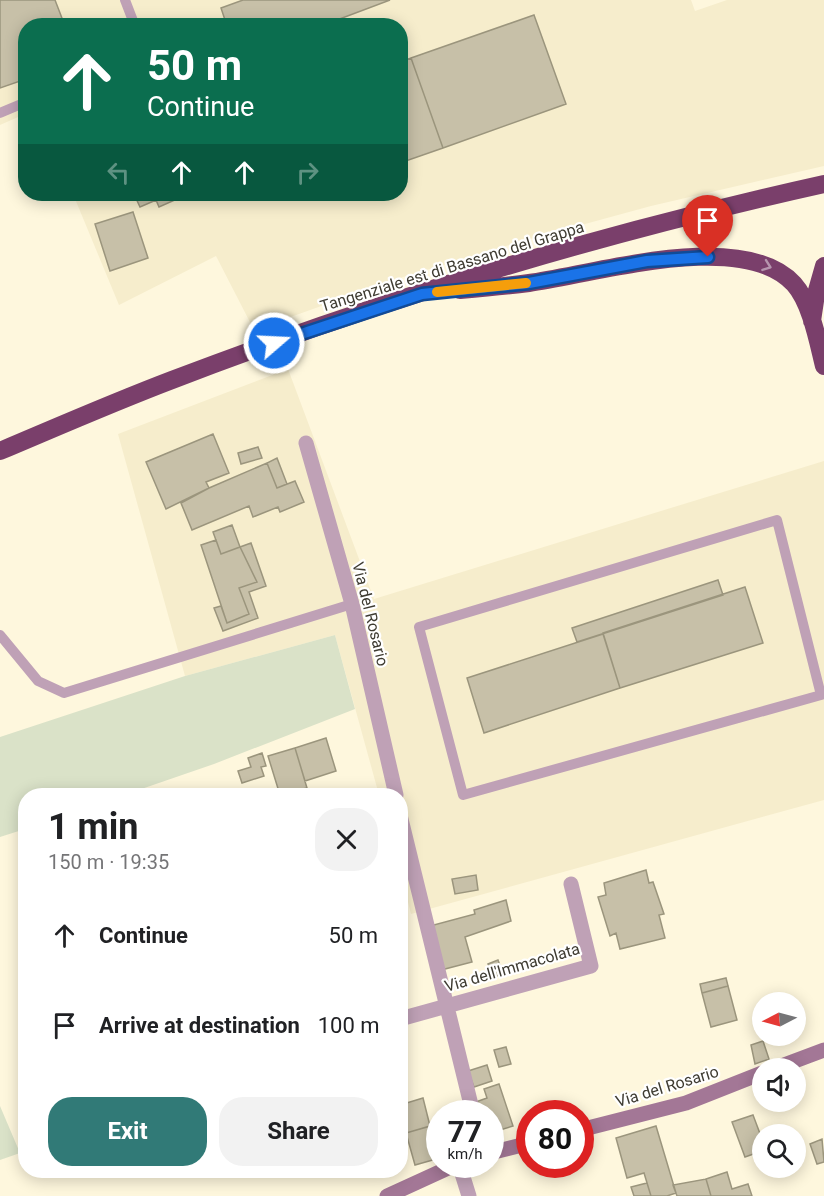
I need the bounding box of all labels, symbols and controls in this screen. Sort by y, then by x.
text: 50 m [147,41,242,90]
icon: ahead [48,42,126,120]
text: Continue [147,91,254,123]
icon: left [102,156,135,189]
icon: ahead [165,156,198,189]
icon: ahead [228,156,261,189]
icon: right [291,156,324,189]
pin [682,195,733,257]
icon: arrive [691,204,724,237]
street label: Tangenziale est di Bassano del Grappa [318,217,586,316]
one-way arrow [762,259,772,272]
position arrow [242,311,306,375]
street label: Via del Rosario [348,560,393,668]
text: 1 min [48,806,139,848]
button: close [315,808,378,871]
text: 150 m · 19:35 [48,850,169,874]
icon: ahead [48,919,81,952]
text: Continue [99,923,188,948]
text: 50 m [329,923,378,948]
street label: Via dell'Immacolata [442,939,582,996]
north arrow [752,992,806,1046]
map controls [752,992,806,1178]
icon: arrive [48,1009,81,1042]
text: Arrive at destination [99,1013,300,1038]
text: 100 m [318,1013,380,1038]
button: sound [752,1058,806,1112]
street label: Via del Rosario [613,1062,721,1111]
button: Exit [48,1097,207,1166]
button: Share [219,1097,378,1166]
speed limit sign: 80 [516,1100,594,1178]
text: 77 [448,1114,482,1149]
button: search [752,1124,806,1178]
text: km/h [447,1145,483,1163]

